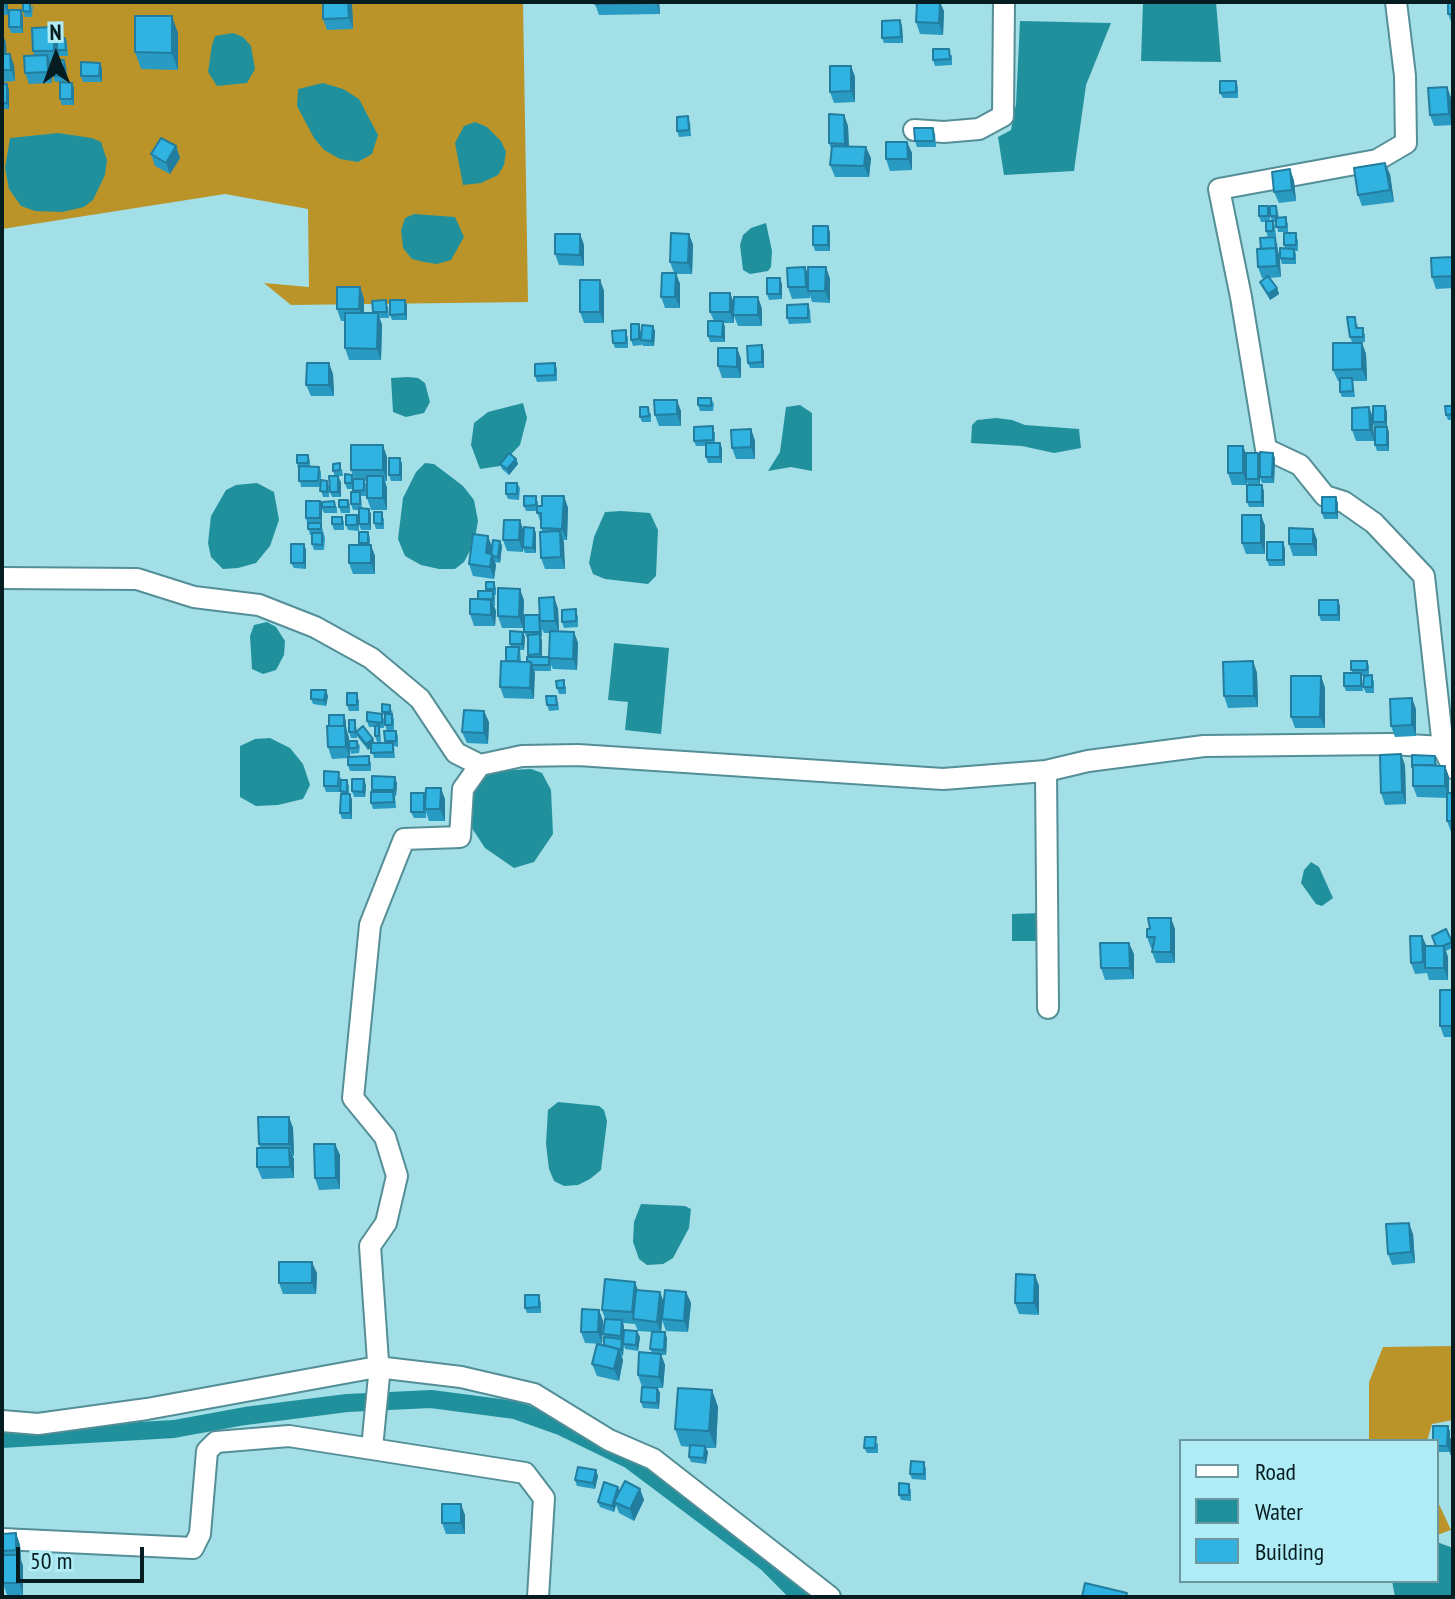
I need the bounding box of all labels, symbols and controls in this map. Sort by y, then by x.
north arrow [16,16,96,96]
text: N [49,18,62,46]
legend [1179,1439,1439,1583]
text: Road [1255,1456,1296,1487]
text: Water [1255,1496,1303,1527]
scale bar [20,1531,148,1581]
text: Building [1255,1536,1324,1567]
text: 50 m [30,1545,72,1576]

